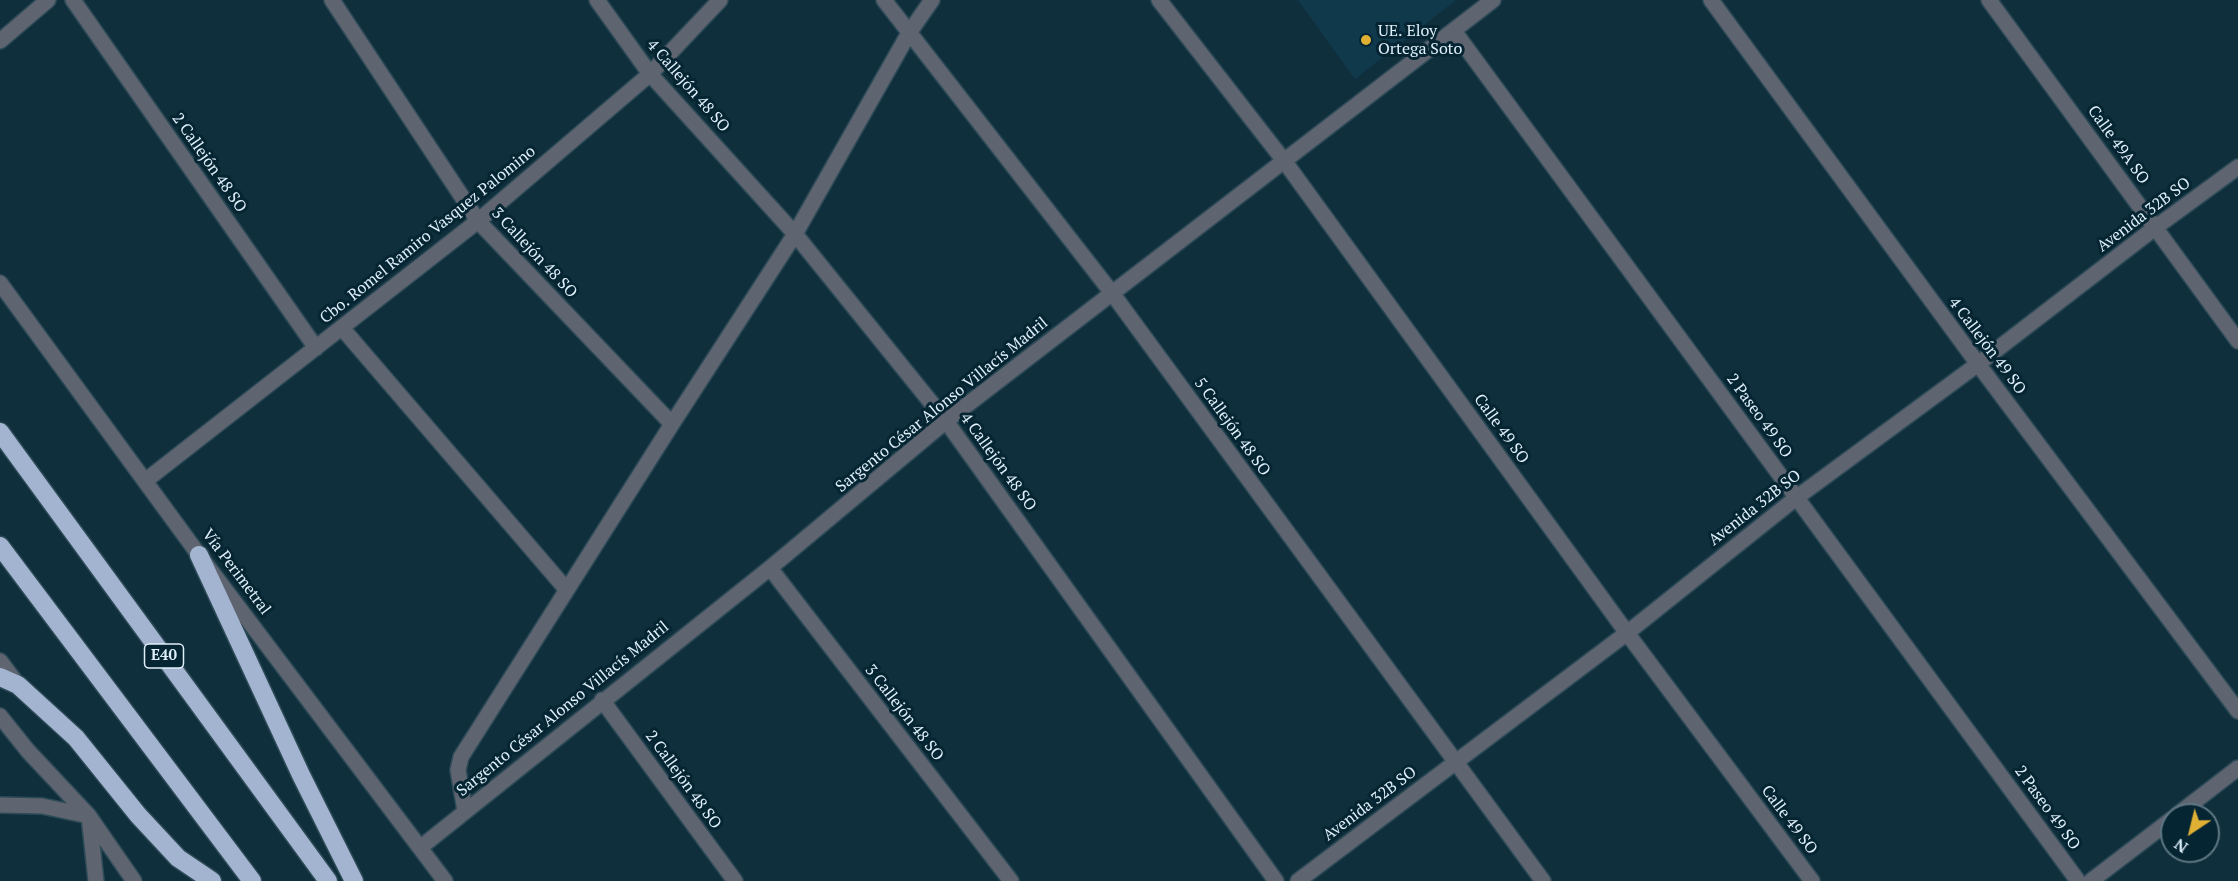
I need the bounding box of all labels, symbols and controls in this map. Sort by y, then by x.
place label: UE. Eloy Ortega Soto [1378,21,1462,59]
marker: UE. Eloy Ortega Soto [1359,33,1373,47]
street label: 4 Callejón 48 SO [642,36,734,136]
street label: Calle 49A SO [2083,102,2153,188]
street label: 2 Callejón 48 SO [168,110,250,216]
street label: Cbo. Romel Ramiro Vasquez Palomino [316,142,540,328]
street label: Avenida 32B SO [2093,174,2195,256]
street label: 3 Callejón 48 SO [487,204,581,302]
street label: 4 Callejón 49 SO [1944,294,2030,398]
street label: Sargento César Alonso Villacís Madril [832,313,1052,497]
street label: 2 Paseo 49 SO [1722,370,1796,462]
street label: 5 Callejón 48 SO [1190,374,1274,480]
street label: Calle 49 SO [1469,390,1533,468]
street label: 4 Callejón 48 SO [956,409,1040,515]
street label: Avenida 32B SO [1705,466,1805,550]
street label: Vía Perimetral [198,525,274,619]
street label: Sargento César Alonso Villacís Madril [453,617,673,801]
road number: E40 [144,644,184,668]
street label: 3 Callejón 48 SO [861,661,947,765]
street label: 2 Callejón 48 SO [641,727,725,833]
street label: 2 Paseo 49 SO [2010,762,2084,854]
street label: Avenida 32B SO [1319,763,1421,845]
street label: Calle 49 SO [1757,782,1821,858]
north arrow [2160,803,2220,863]
text: N [2170,834,2192,859]

